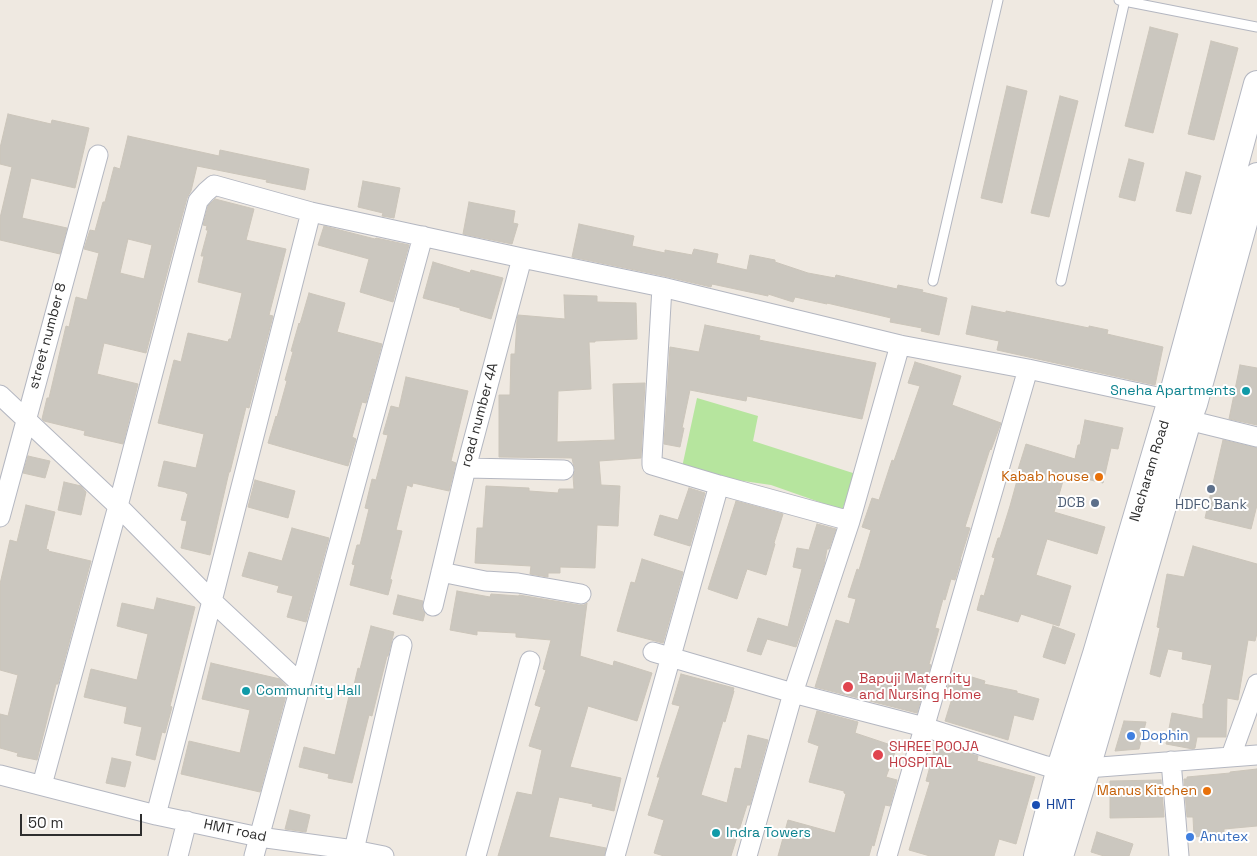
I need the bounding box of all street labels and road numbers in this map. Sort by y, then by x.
street label: street number 8 [26,281,70,391]
street label: road number 4A [458,361,502,469]
street label: Nacharam Road [1127,418,1173,524]
street label: HMT road [202,816,268,846]

